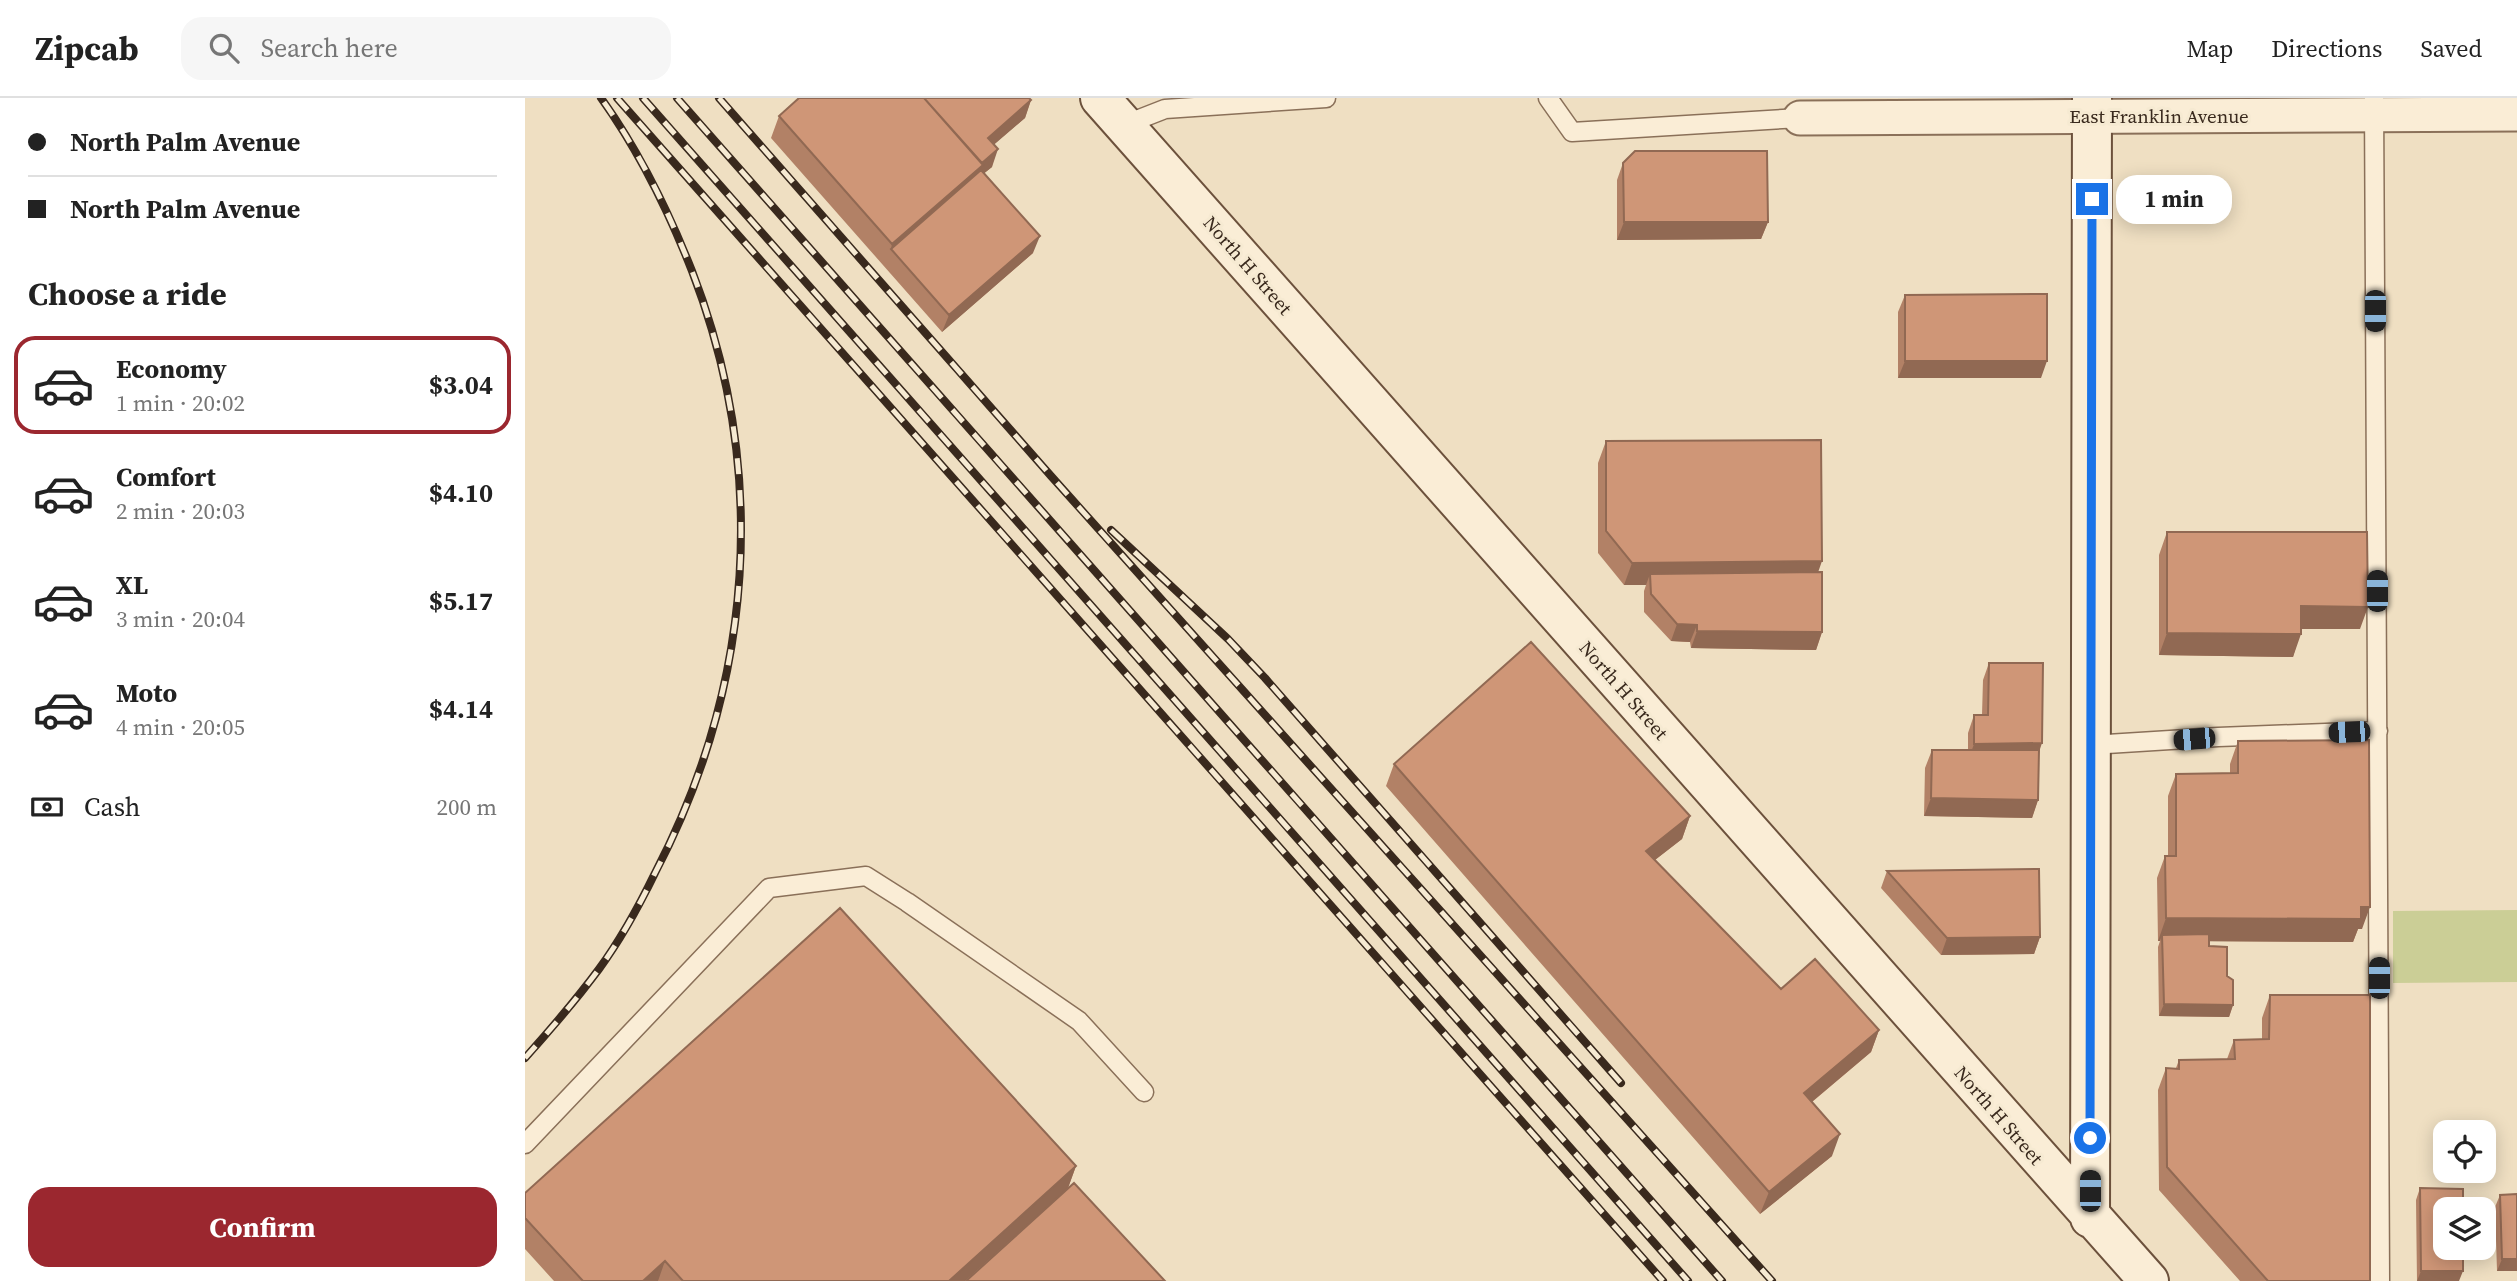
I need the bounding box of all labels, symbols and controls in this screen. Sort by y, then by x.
search box [181,17,671,80]
text: Zipcab [35,26,139,71]
icon: search [205,29,243,67]
text: Search here [261,30,398,66]
text: Map [2186,32,2233,65]
text: Directions [2271,32,2382,65]
text: Saved [2420,32,2482,65]
street label: East Franklin Avenue [2069,103,2249,129]
text: North Palm Avenue [70,124,300,160]
callout: 1 min [2117,174,2232,224]
route end [2076,183,2108,215]
text: 1 min [2144,183,2204,215]
text: North Palm Avenue [70,191,300,227]
street label: North H Street [1198,210,1299,321]
text: Choose a ride [28,272,227,316]
car [2365,290,2386,332]
text: Economy [116,351,227,387]
icon: car [32,354,95,417]
text: $3.04 [429,367,493,403]
text: 1 min · 20:02 [116,387,245,419]
text: Comfort [116,459,216,495]
icon: car [32,462,95,525]
text: $4.10 [429,475,493,511]
text: 2 min · 20:03 [116,495,245,527]
text: XL [116,567,148,603]
icon: car [32,570,95,633]
car [2367,570,2388,612]
text: $5.17 [429,583,493,619]
text: 3 min · 20:04 [116,603,245,635]
street label: North H Street [1574,635,1675,746]
text: Moto [116,675,177,711]
icon: car [32,678,95,741]
text: $4.14 [429,691,493,727]
text: 4 min · 20:05 [116,711,245,743]
car [2328,721,2371,743]
car [2173,727,2216,751]
icon: cash [28,788,66,826]
text: Cash [84,789,140,825]
text: 200 m [436,791,497,823]
car [2369,957,2390,999]
street label: North H Street [1949,1060,2050,1171]
map controls [2433,1120,2496,1260]
button: locate [2433,1120,2496,1183]
route start [2074,1122,2106,1154]
car [2080,1170,2101,1212]
button: Confirm [28,1187,497,1267]
button: layers [2433,1197,2496,1260]

